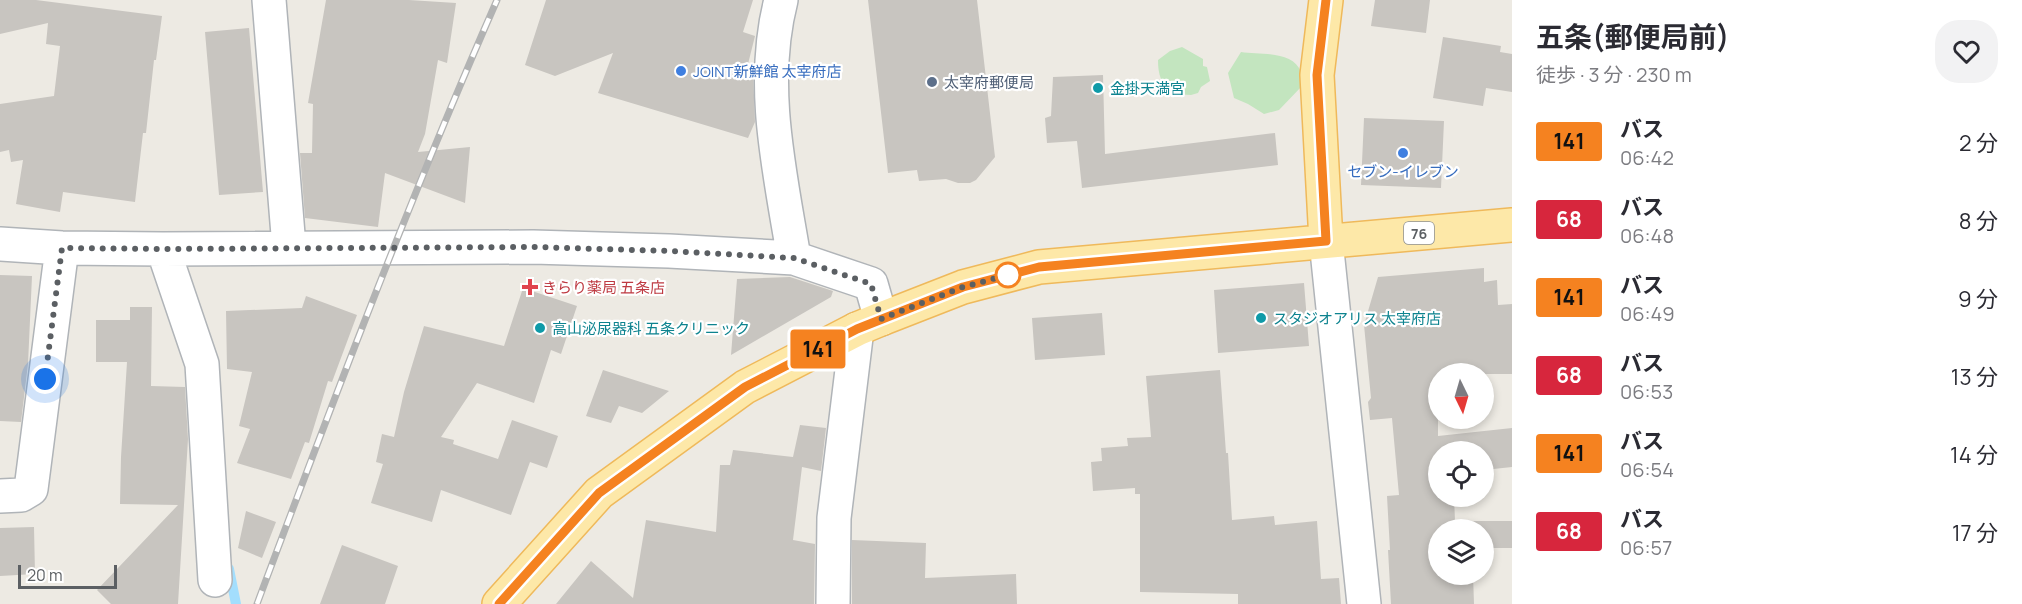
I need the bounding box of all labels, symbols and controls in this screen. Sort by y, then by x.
text: 五条(郵便局前) [1536,17,1729,55]
button: heart [1935,20,1998,83]
place label: JOINT新鮮館 太宰府店 [693,61,842,82]
text: 徒歩 · 3 分 · 230 m [1536,61,1692,88]
marker: JOINT新鮮館 太宰府店 [674,64,688,78]
place label: 太宰府郵便局 [944,72,1034,93]
marker: 太宰府郵便局 [925,75,939,89]
place label: 金掛天満宮 [1110,78,1185,99]
marker: 金掛天満宮 [1091,81,1105,95]
text: バス [1620,114,1664,144]
text: 141 [1553,127,1585,155]
text: 2 分 [1959,128,1998,158]
text: 06:42 [1620,144,1674,171]
marker: セブン-イレブン [1396,146,1410,160]
place label: セブン-イレブン [1347,161,1459,182]
text: バス [1620,192,1664,222]
text: 68 [1556,205,1582,233]
text: 8 分 [1959,206,1998,236]
road number: 76 [1404,222,1434,244]
text: 06:48 [1620,222,1674,249]
unlabelled marker [995,262,1021,288]
text: バス [1620,270,1664,300]
place label: きらり薬局 五条店 [542,277,665,298]
marker: きらり薬局 五条店 [523,280,537,294]
text: 141 [1553,283,1585,311]
text: 9 分 [1958,284,1998,314]
text: 06:49 [1620,300,1675,327]
place label: スタジオアリス 太宰府店 [1273,308,1441,329]
marker: スタジオアリス 太宰府店 [1254,311,1268,325]
place label: 高山泌尿器科 五条クリニック [552,318,750,339]
marker: 高山泌尿器科 五条クリニック [533,321,547,335]
line badge: 141 [784,330,852,368]
text: 141 [802,335,834,363]
text: バス [1620,348,1664,378]
text: 68 [1556,361,1582,389]
text: 13 分 [1951,362,1998,392]
north arrow [1428,363,1494,429]
map controls [1428,363,1494,585]
your location [30,364,60,394]
text: 06:53 [1620,378,1673,405]
text: バス [1620,426,1664,456]
text: 141 [1553,439,1585,467]
text: 14 分 [1950,440,1998,470]
button: locate [1428,441,1494,507]
text: 06:54 [1620,456,1674,483]
text: バス [1620,504,1664,534]
text: 68 [1556,517,1582,545]
text: 17 分 [1952,518,1998,548]
button: layers [1428,519,1494,585]
text: 06:57 [1620,534,1672,561]
scale bar [18,562,117,590]
text: 20 m [27,564,63,586]

